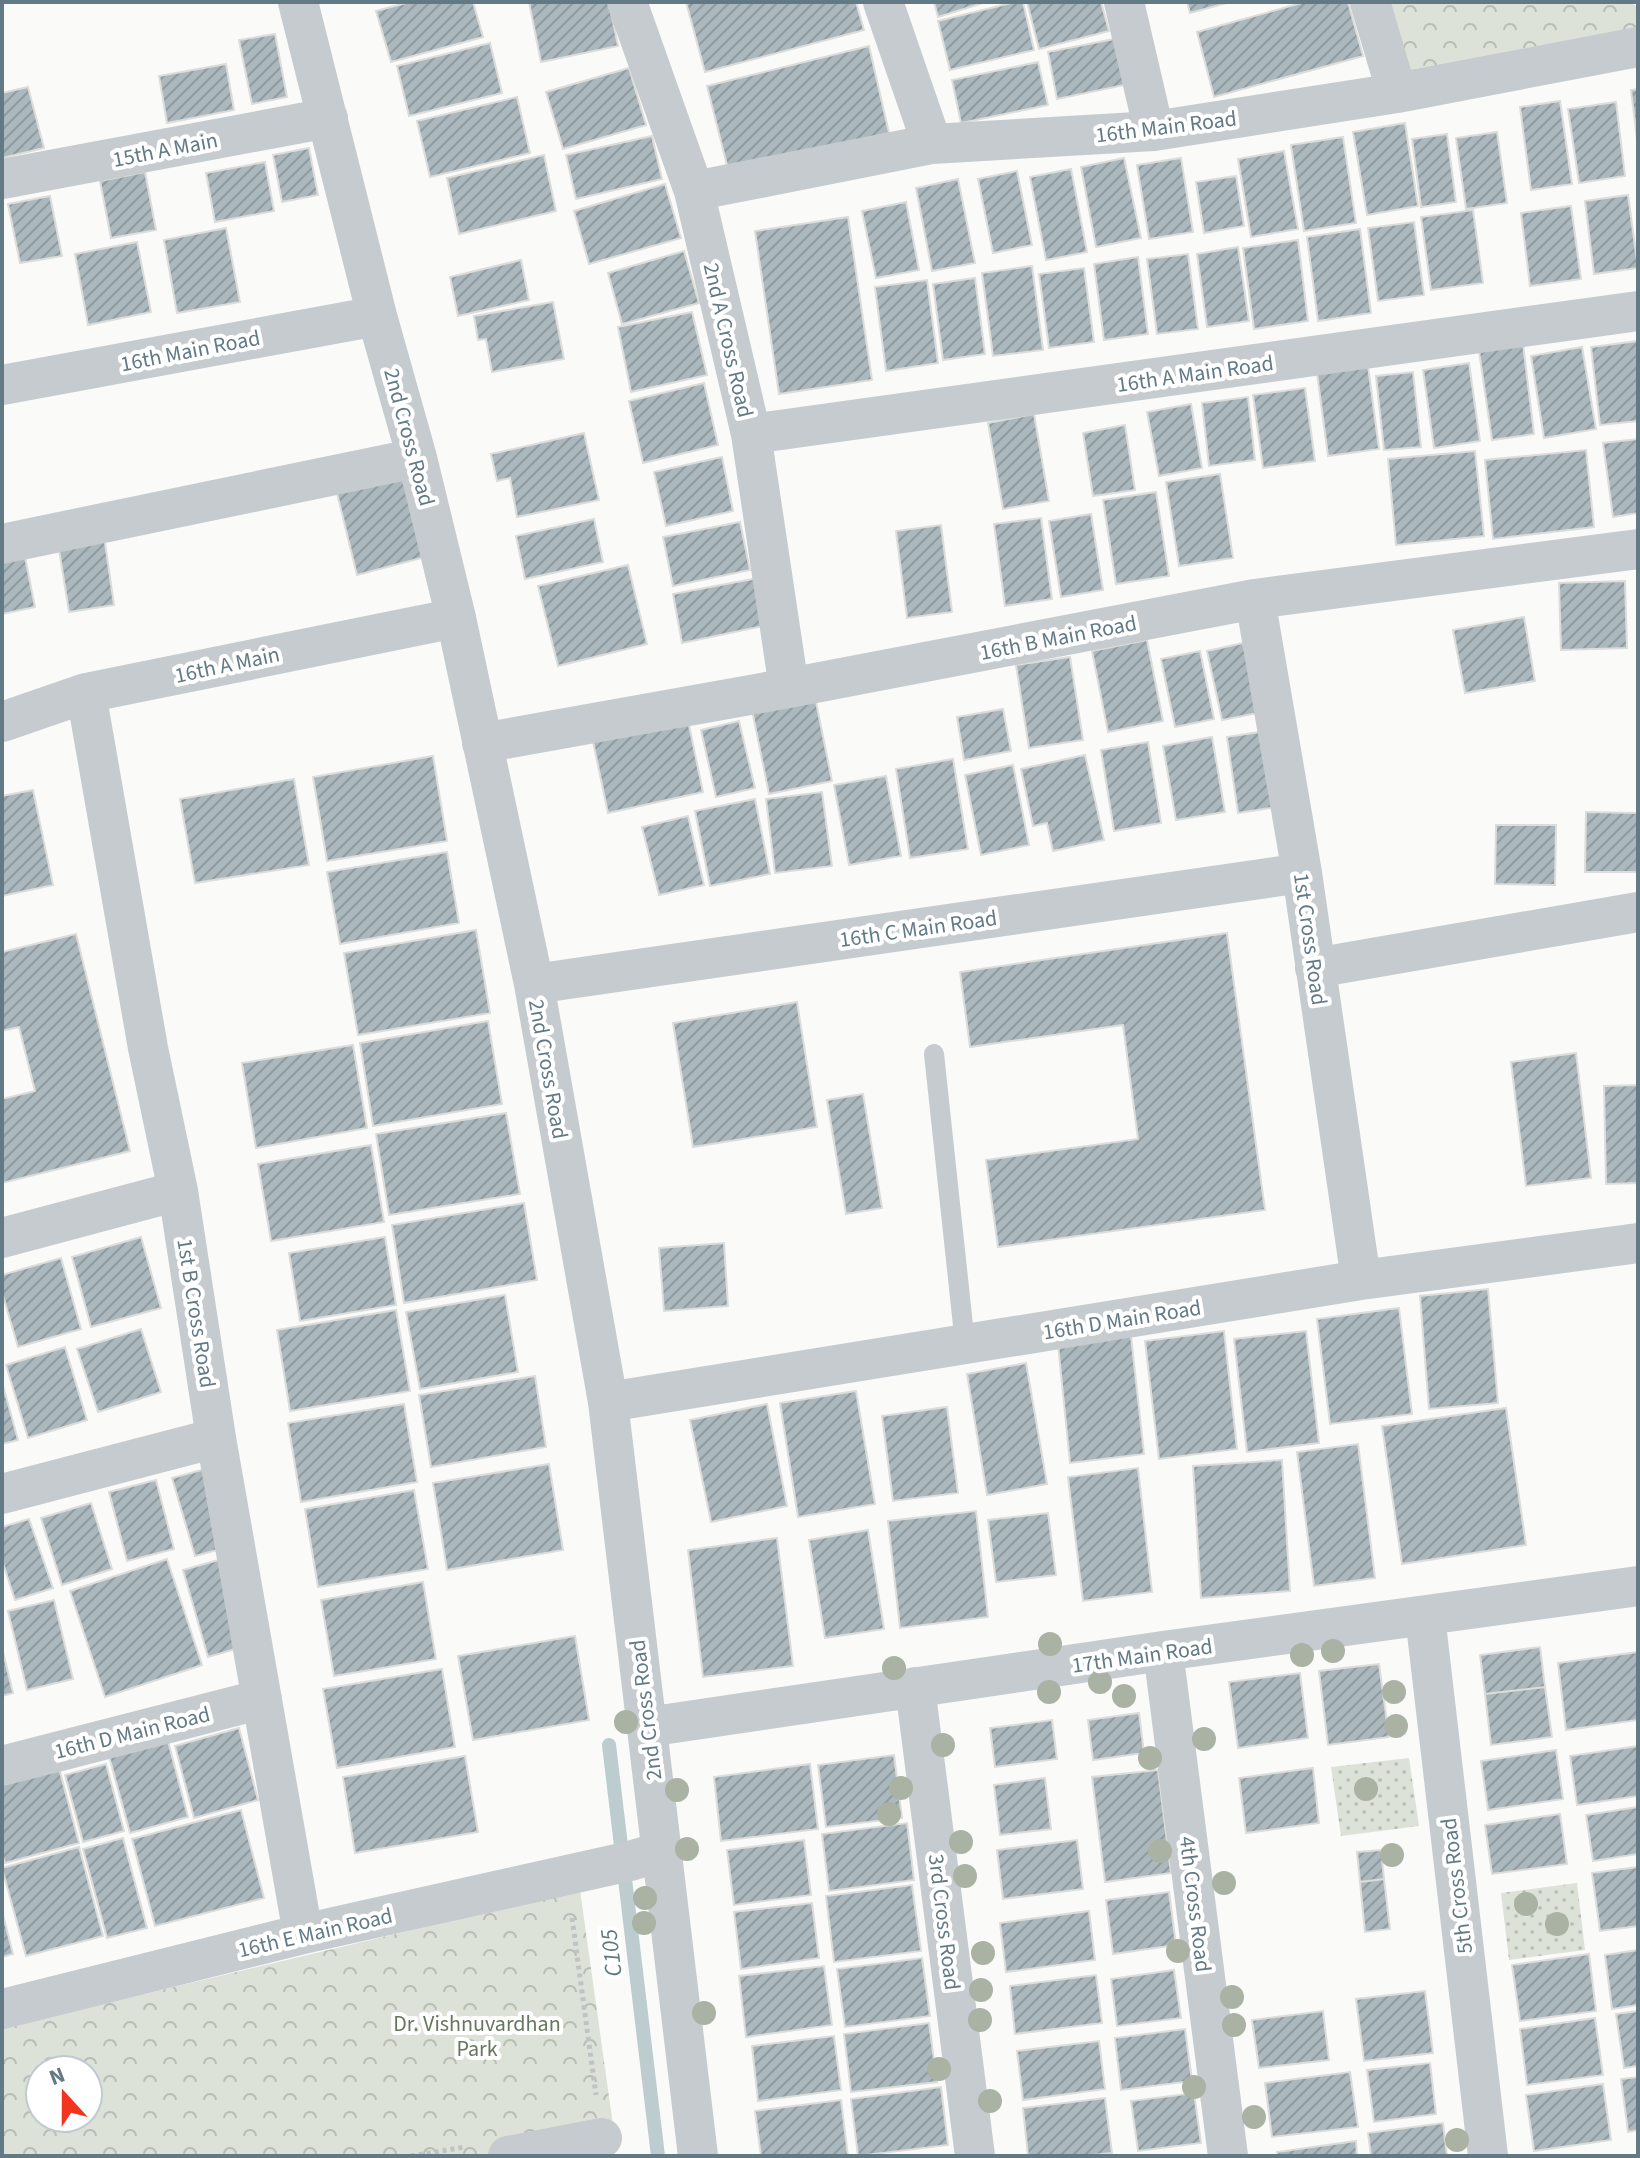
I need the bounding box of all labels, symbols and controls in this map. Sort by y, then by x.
street label: 16th Main Road [1094,102,1238,152]
street label: 15th A Main [110,124,221,176]
street label: 2nd A Cross Road [695,260,761,421]
street label: 16th Main Road [118,322,263,380]
street label: 16th A Main Road [1115,347,1276,401]
street label: 2nd Cross Road [375,365,443,510]
street label: 16th B Main Road [977,607,1139,669]
street label: 16th A Main [172,638,283,692]
street label: 1st Cross Road [1285,871,1335,1007]
street label: 16th C Main Road [837,902,999,956]
street label: 2nd Cross Road [520,997,576,1142]
street label: 1st B Cross Road [168,1236,224,1390]
street label: 16th D Main Road [1041,1292,1204,1348]
street label: 17th Main Road [1070,1630,1215,1682]
street label: 2nd Cross Road [621,1638,670,1782]
street label: 16th D Main Road [51,1698,214,1768]
street label: 5th Cross Road [1433,1816,1481,1956]
street label: 4th Cross Road [1171,1834,1219,1974]
street label: 3rd Cross Road [920,1852,968,1992]
street label: 16th E Main Road [235,1900,396,1966]
water label: C105 [591,1927,632,1979]
park label: Dr. Vishnuvardhan Park [393,2008,561,2065]
north arrow [24,2054,104,2134]
text: N [45,2059,70,2094]

